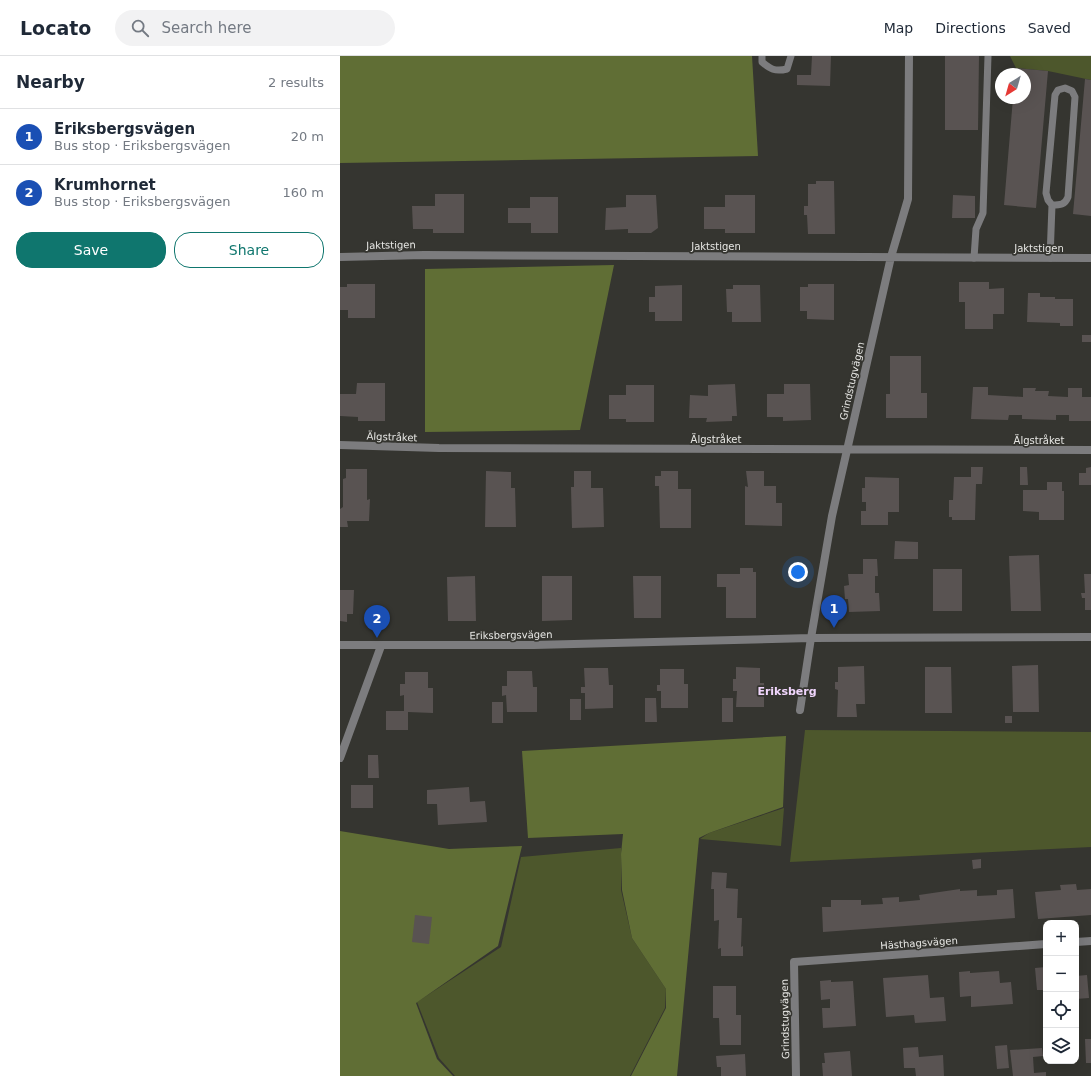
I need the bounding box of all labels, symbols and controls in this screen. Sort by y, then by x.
search box [115,10,395,46]
text: Locato [20,17,91,39]
icon: search [129,17,151,39]
text: Search here [161,19,252,37]
text: Map [884,20,913,36]
text: Directions [935,20,1006,36]
text: Saved [1028,20,1071,36]
north arrow [995,68,1031,104]
text: Nearby [16,72,85,92]
text: 2 results [268,75,324,90]
text: Eriksbergsvägen [54,120,195,138]
text: 1 [24,129,34,144]
text: 20 m [291,129,324,144]
text: Bus stop · Eriksbergsvägen [54,138,231,153]
text: Krumhornet [54,176,156,194]
text: 2 [24,185,34,200]
text: 160 m [282,185,324,200]
text: Bus stop · Eriksbergsvägen [54,194,231,209]
button: Save [16,232,166,268]
button: Share [174,232,324,268]
street label: Jaktstigen [365,239,416,251]
street label: Jaktstigen [690,241,741,252]
street label: Jaktstigen [1013,243,1064,254]
street label: Grindstugvägen [838,341,866,421]
street label: Älgstråket [366,430,418,443]
street label: Älgstråket [691,433,741,445]
street label: Älgstråket [1014,434,1064,446]
your location [788,562,808,582]
pin: 1 [821,595,847,628]
pin: 2 [364,605,390,638]
street label: Eriksbergsvägen [469,629,553,641]
district label: Eriksberg [757,685,817,698]
map controls [1043,920,1079,1064]
button: + [1043,920,1079,956]
street label: Hästhagsvägen [880,935,958,951]
button: − [1043,956,1079,992]
street label: Grindstugvägen [779,979,791,1059]
button: locate [1043,992,1079,1028]
button: layers [1043,1028,1079,1064]

